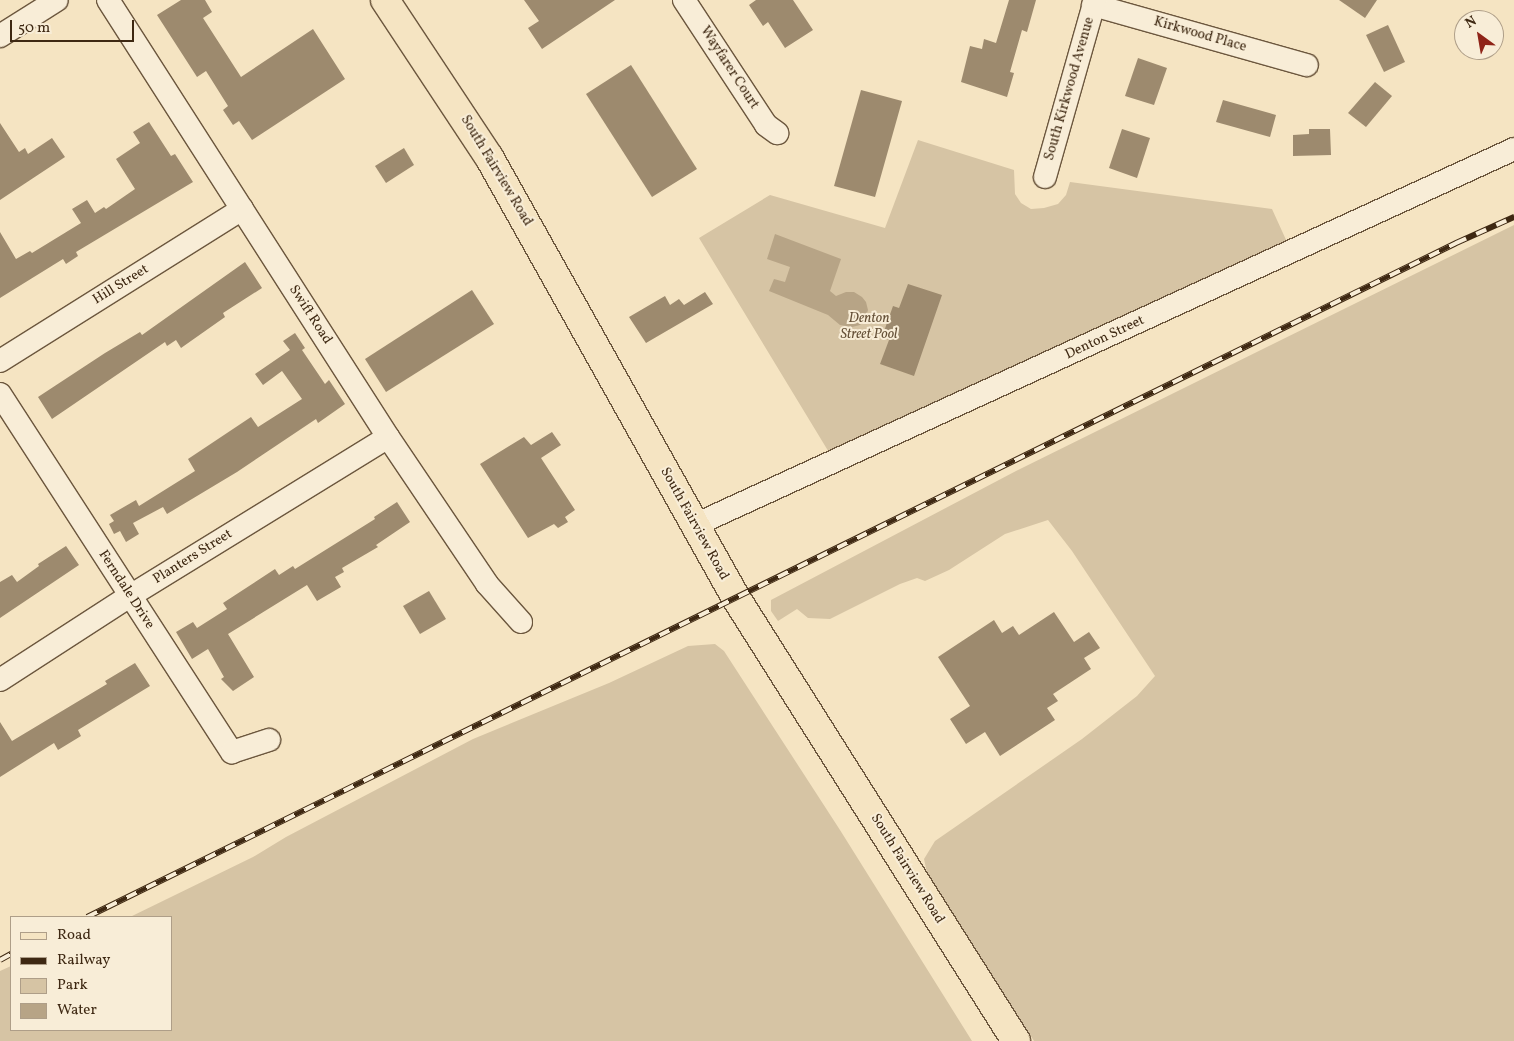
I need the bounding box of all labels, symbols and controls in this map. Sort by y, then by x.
scale bar [12,10,136,42]
north arrow [1454,10,1504,60]
text: N [1462,12,1481,33]
street label: Kirkwood Place [1152,14,1248,56]
street label: South Kirkwood Avenue [1041,15,1099,163]
text: 50 m [18,18,50,39]
street label: Wayfarer Court [696,23,762,113]
street label: South Fairview Road [456,112,536,230]
street label: Hill Street [90,261,152,309]
street label: Swift Road [285,282,335,348]
park label: Denton Street Pool [840,311,898,344]
street label: Denton Street [1063,312,1147,364]
street label: South Fairview Road [656,465,732,583]
street label: Planters Street [150,526,236,588]
street label: Ferndale Drive [94,547,158,633]
street label: South Fairview Road [866,811,948,927]
legend [10,916,172,1031]
text: Road [57,925,91,946]
text: Railway [57,950,110,971]
text: Park [57,975,88,996]
text: Water [57,1000,97,1021]

